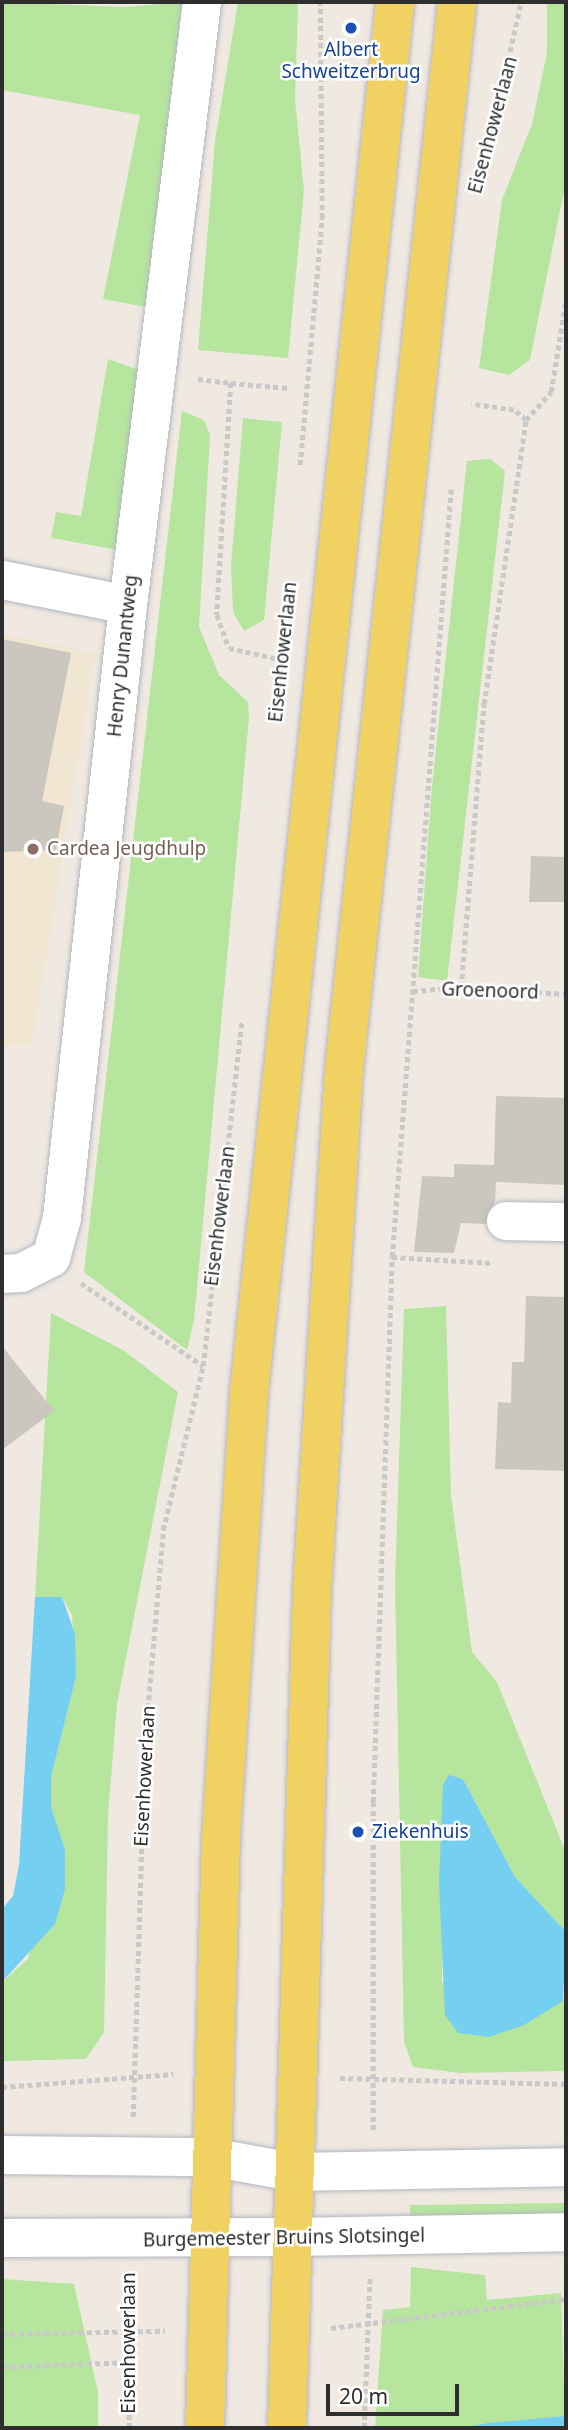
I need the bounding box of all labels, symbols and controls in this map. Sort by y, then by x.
marker: Albert Schweitzerbrug [343,20,359,36]
place label: Albert Schweitzerbrug [281,39,421,83]
street label: Eisenhowerlaan [464,54,522,196]
street label: Henry Dunantweg [103,574,143,738]
street label: Eisenhowerlaan [264,581,302,723]
place label: Cardea Jeugdhulp [47,838,206,860]
marker: Cardea Jeugdhulp [25,841,41,857]
street label: Groenoord [441,978,539,1004]
street label: Eisenhowerlaan [200,1144,240,1288]
street label: Eisenhowerlaan [130,1705,160,1847]
place label: Ziekenhuis [372,1821,469,1843]
marker: Ziekenhuis [350,1824,366,1840]
street label: Burgemeester Bruins Slotsingel [143,2224,425,2252]
street label: Eisenhowerlaan [118,2272,140,2414]
scale bar [330,2370,463,2414]
text: 20 m [339,2382,388,2410]

